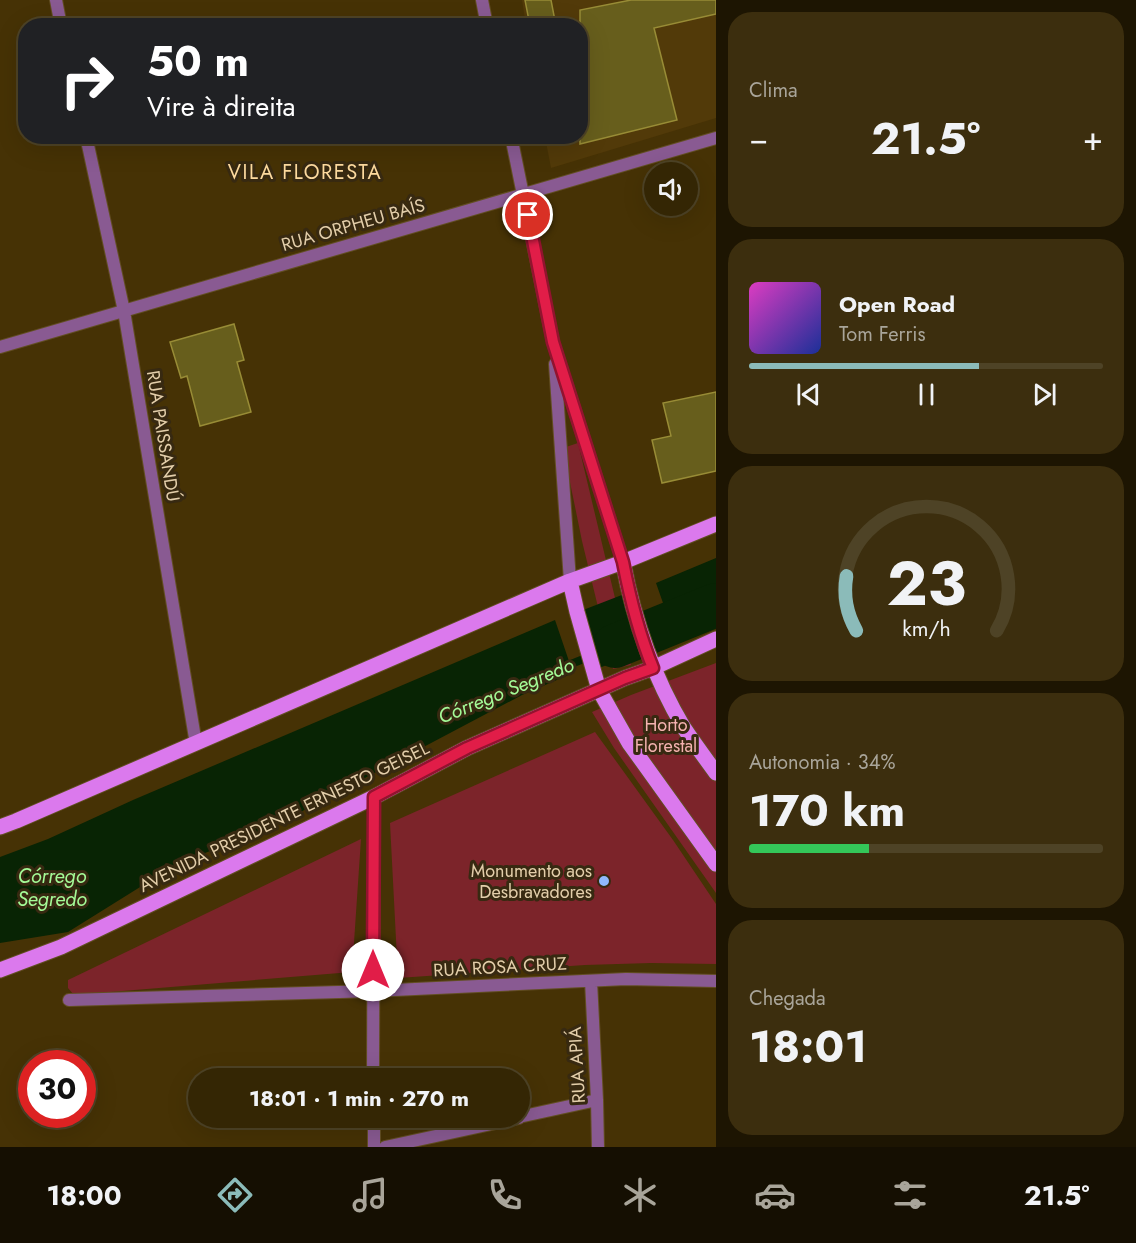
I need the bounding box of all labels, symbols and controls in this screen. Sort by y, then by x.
text: 50 m [147,31,249,92]
icon: right [48,42,126,120]
text: Clima [749,76,798,105]
text: Vire à direita [147,87,296,126]
text: 21.5° [871,106,980,171]
text: − [749,115,768,162]
text: + [1083,115,1103,162]
district label: VILA FLORESTA [228,158,382,187]
map controls [644,162,698,216]
button: sound [644,162,698,216]
pin [502,189,553,240]
street label: RUA ORPHEU BAÍS [278,192,428,258]
icon: arrive [511,198,544,231]
text: Open Road [839,288,955,320]
text: Tom Ferris [839,320,926,349]
street label: RUA PAISSANDÚ [140,368,186,504]
icon: previous [792,378,825,411]
icon: pause [910,378,943,411]
icon: next [1028,378,1061,411]
text: 23 [886,538,966,628]
text: km/h [902,613,950,644]
water label: Córrego Segredo [434,650,579,731]
park label: Horto Florestal [635,712,697,759]
street label: AVENIDA PRESIDENTE ERNESTO GEISEL [135,735,433,899]
text: Autonomia · 34% [749,748,895,777]
text: 170 km [749,778,905,843]
place label: Monumento aos Desbravadores [471,858,592,905]
water label: Córrego Segredo [17,862,87,914]
marker: Monumento aos Desbravadores [597,874,611,888]
position arrow [341,938,405,1002]
street label: RUA ROSA CRUZ [433,951,568,983]
text: Chegada [749,984,826,1013]
text: 18:01 [749,1014,867,1079]
street label: RUA APIÁ [562,1026,592,1104]
speed limit sign: 30 [18,1050,96,1128]
text: 18:01 · 1 min · 270 m [249,1082,469,1114]
icon: directions [214,1174,256,1216]
icon: music [349,1174,391,1216]
icon: phone [484,1174,526,1216]
icon: climate [619,1174,661,1216]
icon: car [754,1174,796,1216]
icon: filters [889,1174,931,1216]
text: 18:00 [46,1176,122,1215]
text: 21.5° [1024,1176,1090,1215]

